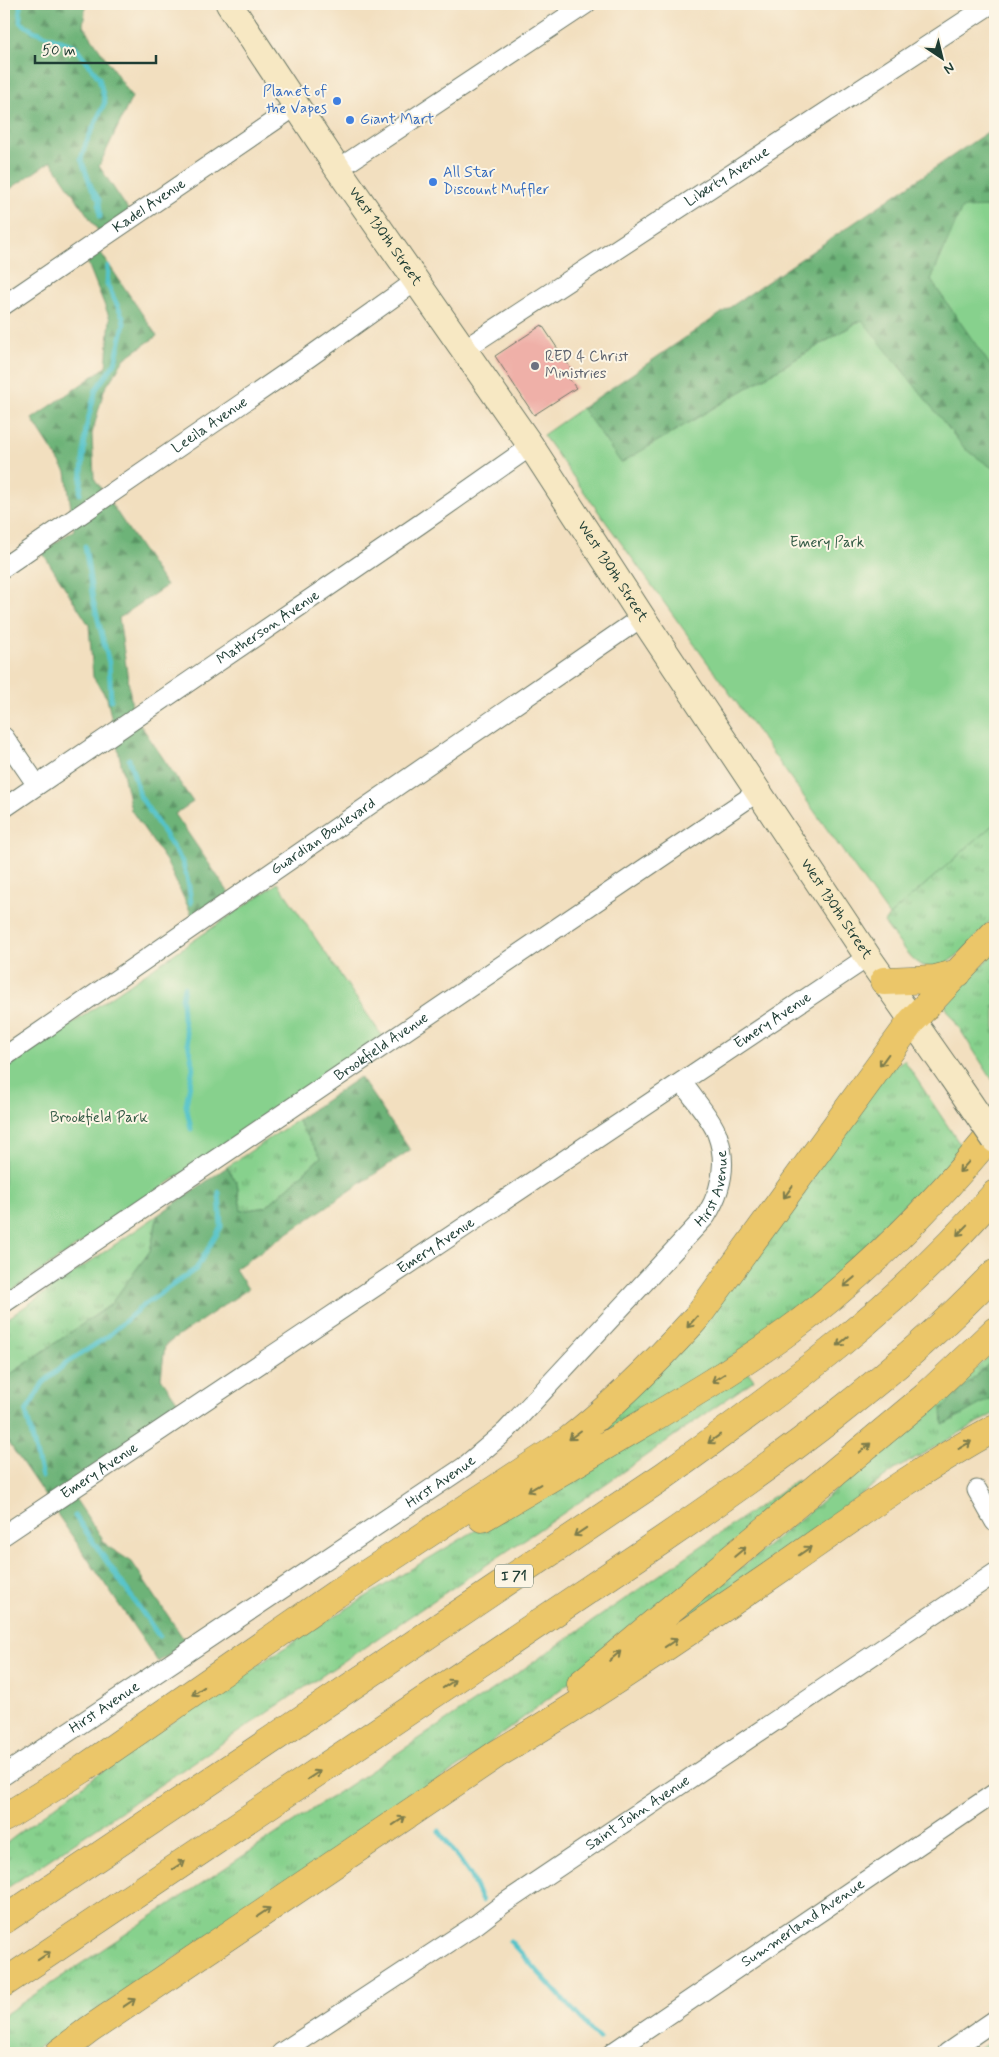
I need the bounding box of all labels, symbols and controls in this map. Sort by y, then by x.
scale bar [35,32,156,64]
north arrow [916,32,966,82]
text: 50 m [42,41,76,61]
text: N [940,58,958,78]
place label: Planet of the Vapes [263,82,327,119]
marker: Planet of the Vapes [331,95,343,107]
place label: Giant Mart [360,110,434,130]
marker: Giant Mart [344,114,356,126]
street label: Liberty Avenue [681,142,773,212]
place label: All Star Discount Muffler [443,163,549,200]
street label: Kadel Avenue [109,174,190,238]
marker: All Star Discount Muffler [427,176,439,188]
street label: West 130th Street [343,183,427,290]
place label: RED 4 Christ Ministries [545,347,629,384]
marker: RED 4 Christ Ministries [529,360,541,372]
street label: Leeila Avenue [168,392,252,458]
street label: West 130th Street [572,517,653,626]
park label: Emery Park [790,533,864,553]
street label: Matherson Avenue [213,585,324,670]
street label: Guardian Boulevard [267,793,380,880]
street label: West 130th Street [796,855,877,963]
street label: Emery Avenue [730,988,815,1054]
street label: Brookfield Avenue [330,1008,433,1086]
one-way arrow [879,1053,889,1067]
park label: Brookfield Park [50,1108,149,1128]
street label: Hirst Avenue [691,1149,733,1232]
one-way arrow [958,1161,970,1174]
one-way arrow [783,1185,793,1199]
street label: Emery Avenue [394,1213,479,1279]
one-way arrow [956,1224,968,1236]
one-way arrow [843,1276,856,1287]
one-way arrow [686,1316,697,1329]
one-way arrow [837,1335,850,1346]
one-way arrow [712,1373,726,1383]
one-way arrow [568,1430,582,1440]
one-way arrow [707,1434,721,1444]
street label: Emery Avenue [57,1438,142,1504]
one-way arrow [958,1439,972,1449]
one-way arrow [858,1442,871,1453]
street label: Hirst Avenue [402,1451,480,1513]
one-way arrow [527,1483,541,1493]
one-way arrow [574,1527,588,1537]
one-way arrow [734,1546,747,1557]
one-way arrow [798,1546,812,1556]
road number: I 71 [495,1564,533,1588]
one-way arrow [663,1638,677,1648]
one-way arrow [608,1650,621,1661]
street label: Hirst Avenue [65,1677,144,1738]
one-way arrow [441,1679,455,1689]
one-way arrow [191,1686,205,1696]
one-way arrow [307,1769,321,1780]
street label: Saint John Avenue [582,1771,694,1856]
one-way arrow [391,1816,405,1826]
one-way arrow [172,1860,186,1870]
street label: Summerland Avenue [737,1874,869,1972]
one-way arrow [257,1907,271,1917]
one-way arrow [37,1951,51,1961]
one-way arrow [122,1998,136,2008]

